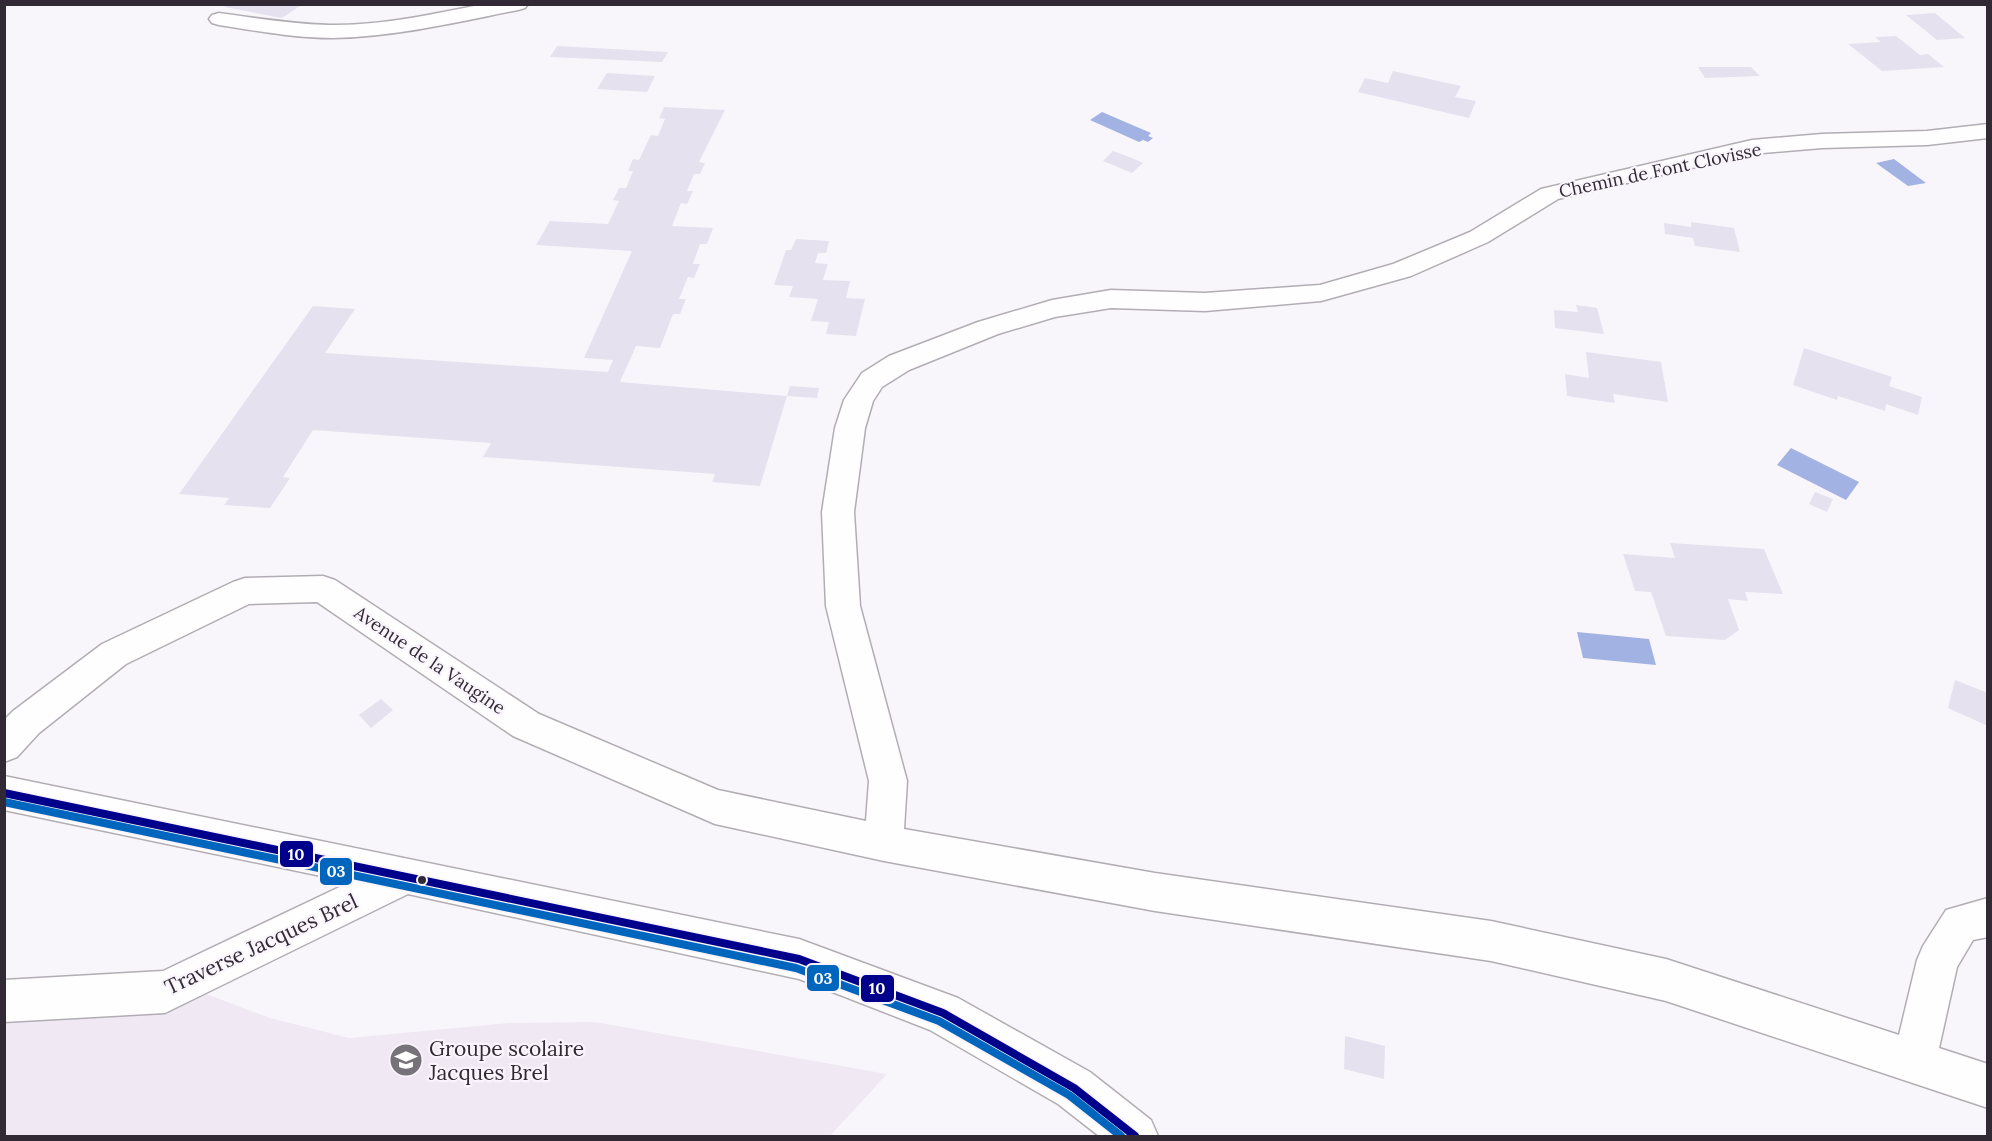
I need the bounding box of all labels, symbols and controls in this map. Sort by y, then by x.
street label: Chemin de Font Clovisse [1557,137,1764,203]
street label: Avenue de la Vaugine [349,600,510,719]
line badge: 10 [279,840,314,868]
text: 10 [288,844,304,864]
line badge: 03 [319,857,353,886]
text: 03 [326,861,346,881]
unlabelled marker [416,874,428,886]
street label: Traverse Jacques Brel [160,887,362,1001]
line badge: 03 [806,964,840,992]
text: 03 [813,968,833,988]
line badge: 10 [860,974,895,1003]
text: 10 [869,978,885,998]
place label: Groupe scolaire Jacques Brel [428,1035,584,1086]
school or university icon: Groupe scolaire Jacques Brel [388,1042,424,1078]

